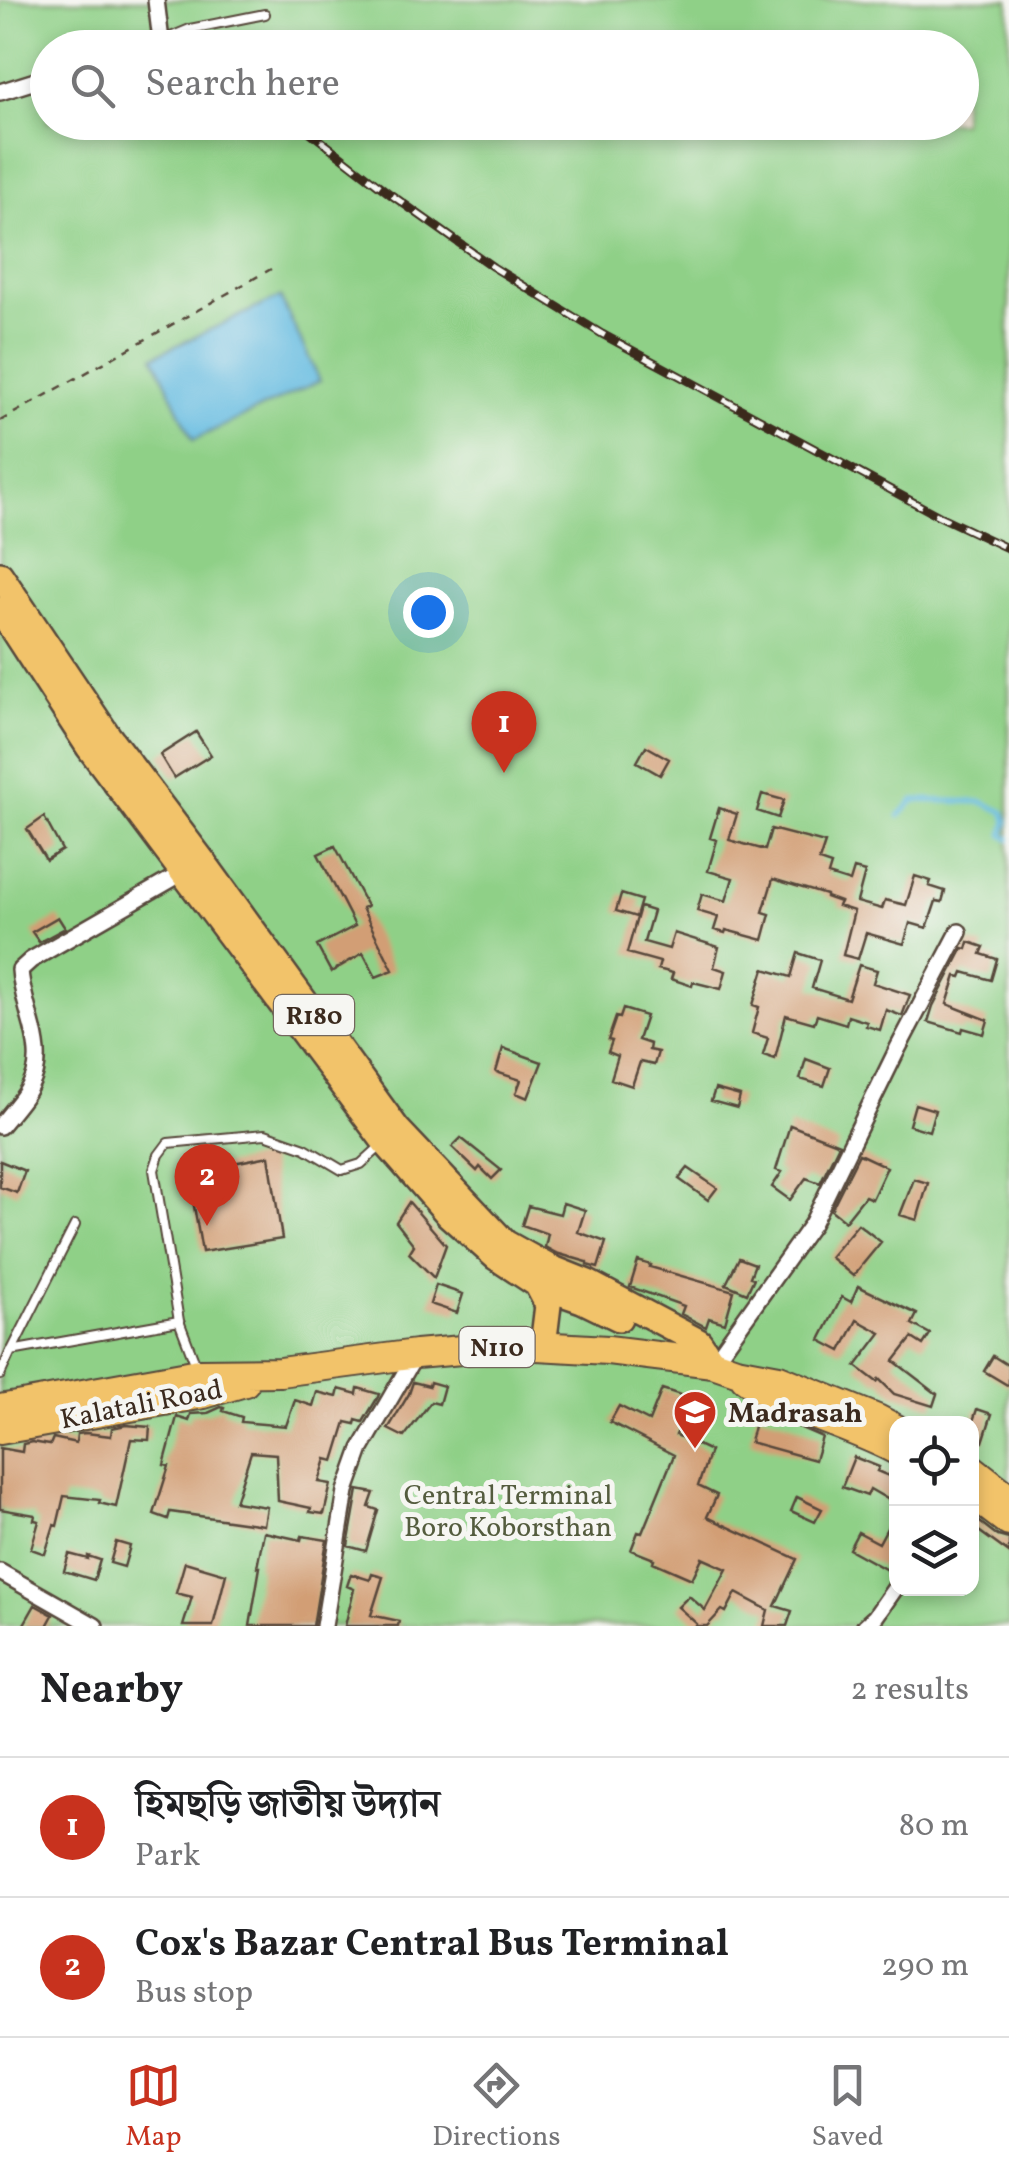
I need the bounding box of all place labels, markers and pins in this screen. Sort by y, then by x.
pin: 1 [472,690,536,773]
pin: 2 [174,1144,240,1226]
school or university icon: Madrasah [672,1389,718,1450]
place label: Madrasah [728,1395,862,1434]

